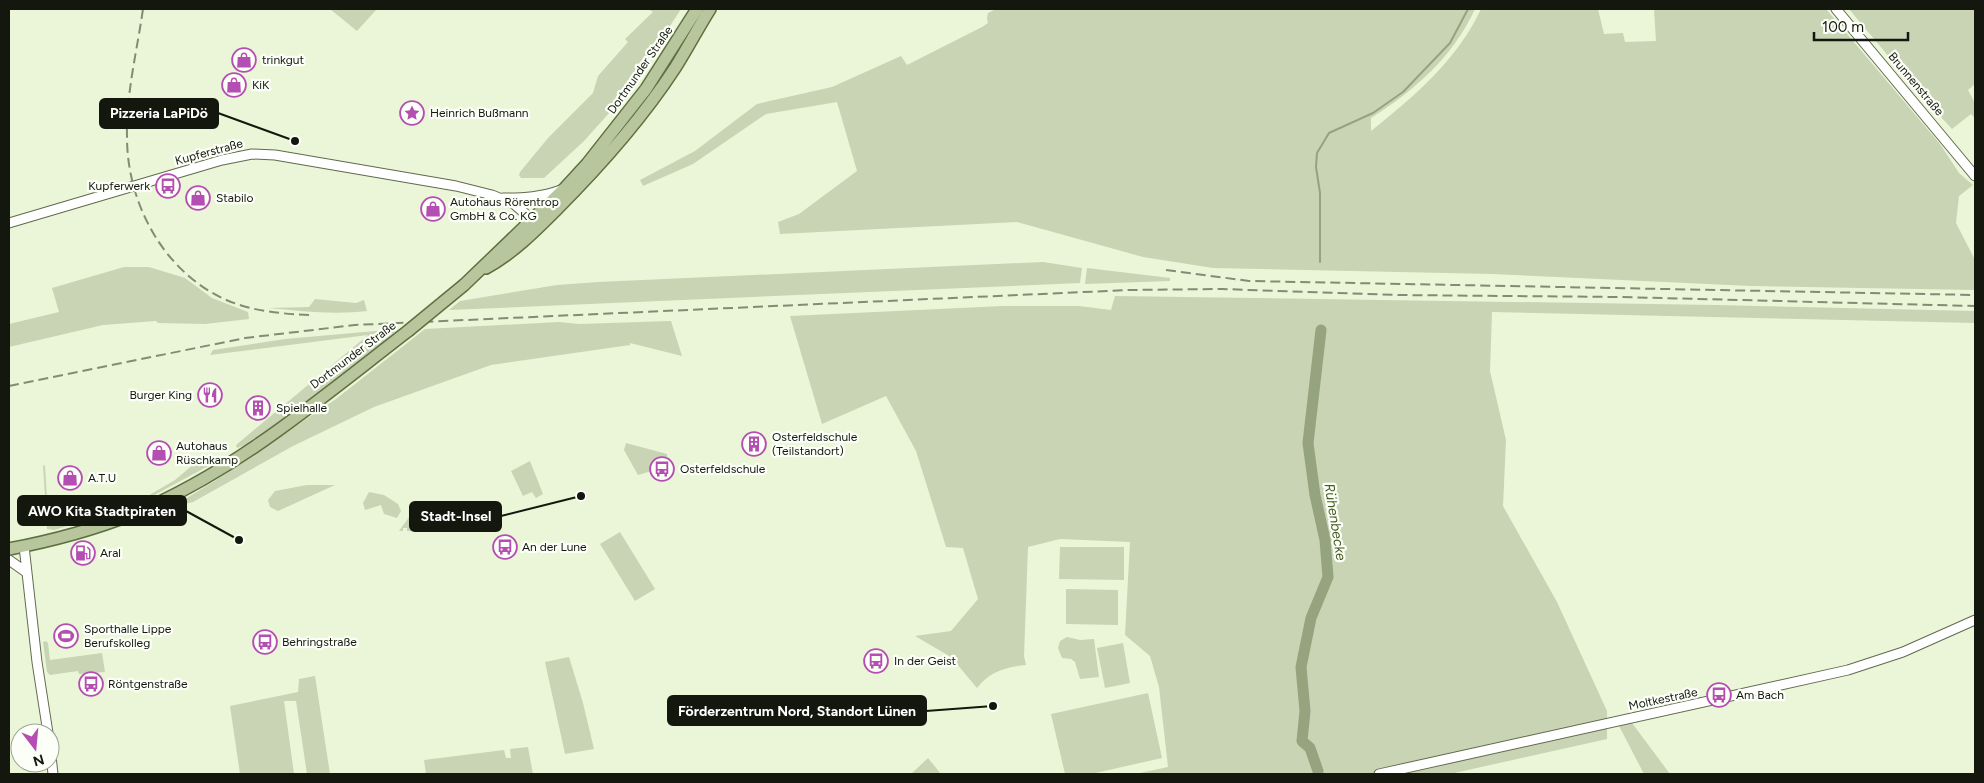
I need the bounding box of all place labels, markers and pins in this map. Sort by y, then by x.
shop icon: trinkgut [231,47,257,73]
place label: trinkgut [262,53,305,67]
shop icon: KiK [221,72,247,98]
place label: KiK [252,78,270,92]
callout: Pizzeria LaPiDö [100,99,218,128]
place icon: Heinrich Bußmann [399,100,425,126]
place label: Heinrich Bußmann [430,106,529,120]
bus stop icon: Kupferwerk [155,173,181,199]
place label: Kupferwerk [88,179,150,193]
shop icon: Stabilo [185,185,211,211]
place label: Stabilo [216,191,253,205]
place label: Autohaus Rörentrop GmbH & Co. KG [450,195,559,223]
shop icon: Autohaus Rörentrop GmbH & Co. KG [420,196,446,222]
restaurant icon: Burger King [197,382,223,408]
place label: Burger King [129,388,192,402]
building icon: Spielhalle [245,395,271,421]
place label: Spielhalle [276,401,328,415]
place label: Osterfeldschule (Teilstandort) [772,430,858,458]
building icon: Osterfeldschule (Teilstandort) [741,431,767,457]
place label: Autohaus Rüschkamp [176,439,238,467]
shop icon: Autohaus Rüschkamp [146,440,172,466]
bus stop icon: Osterfeldschule [649,456,675,482]
place label: Osterfeldschule [680,462,766,476]
shop icon: A.T.U [57,465,83,491]
place label: A.T.U [88,471,116,485]
callout: AWO Kita Stadtpiraten [18,496,186,525]
callout: Stadt-Insel [410,502,501,531]
bus stop icon: An der Lune [492,534,518,560]
fuel station icon: Aral [70,540,96,566]
place label: An der Lune [522,540,587,554]
place label: Aral [100,546,121,560]
place label: Sporthalle Lippe Berufskolleg [84,622,172,650]
sports icon: Sporthalle Lippe Berufskolleg [53,623,79,649]
bus stop icon: Behringstraße [252,629,278,655]
place label: Behringstraße [282,635,357,649]
bus stop icon: In der Geist [863,648,889,674]
place label: In der Geist [894,654,957,668]
bus stop icon: Röntgenstraße [78,671,104,697]
place label: Röntgenstraße [108,677,188,691]
bus stop icon: Am Bach [1706,682,1732,708]
place label: Am Bach [1736,688,1784,702]
callout: Förderzentrum Nord, Standort Lünen [668,696,926,725]

